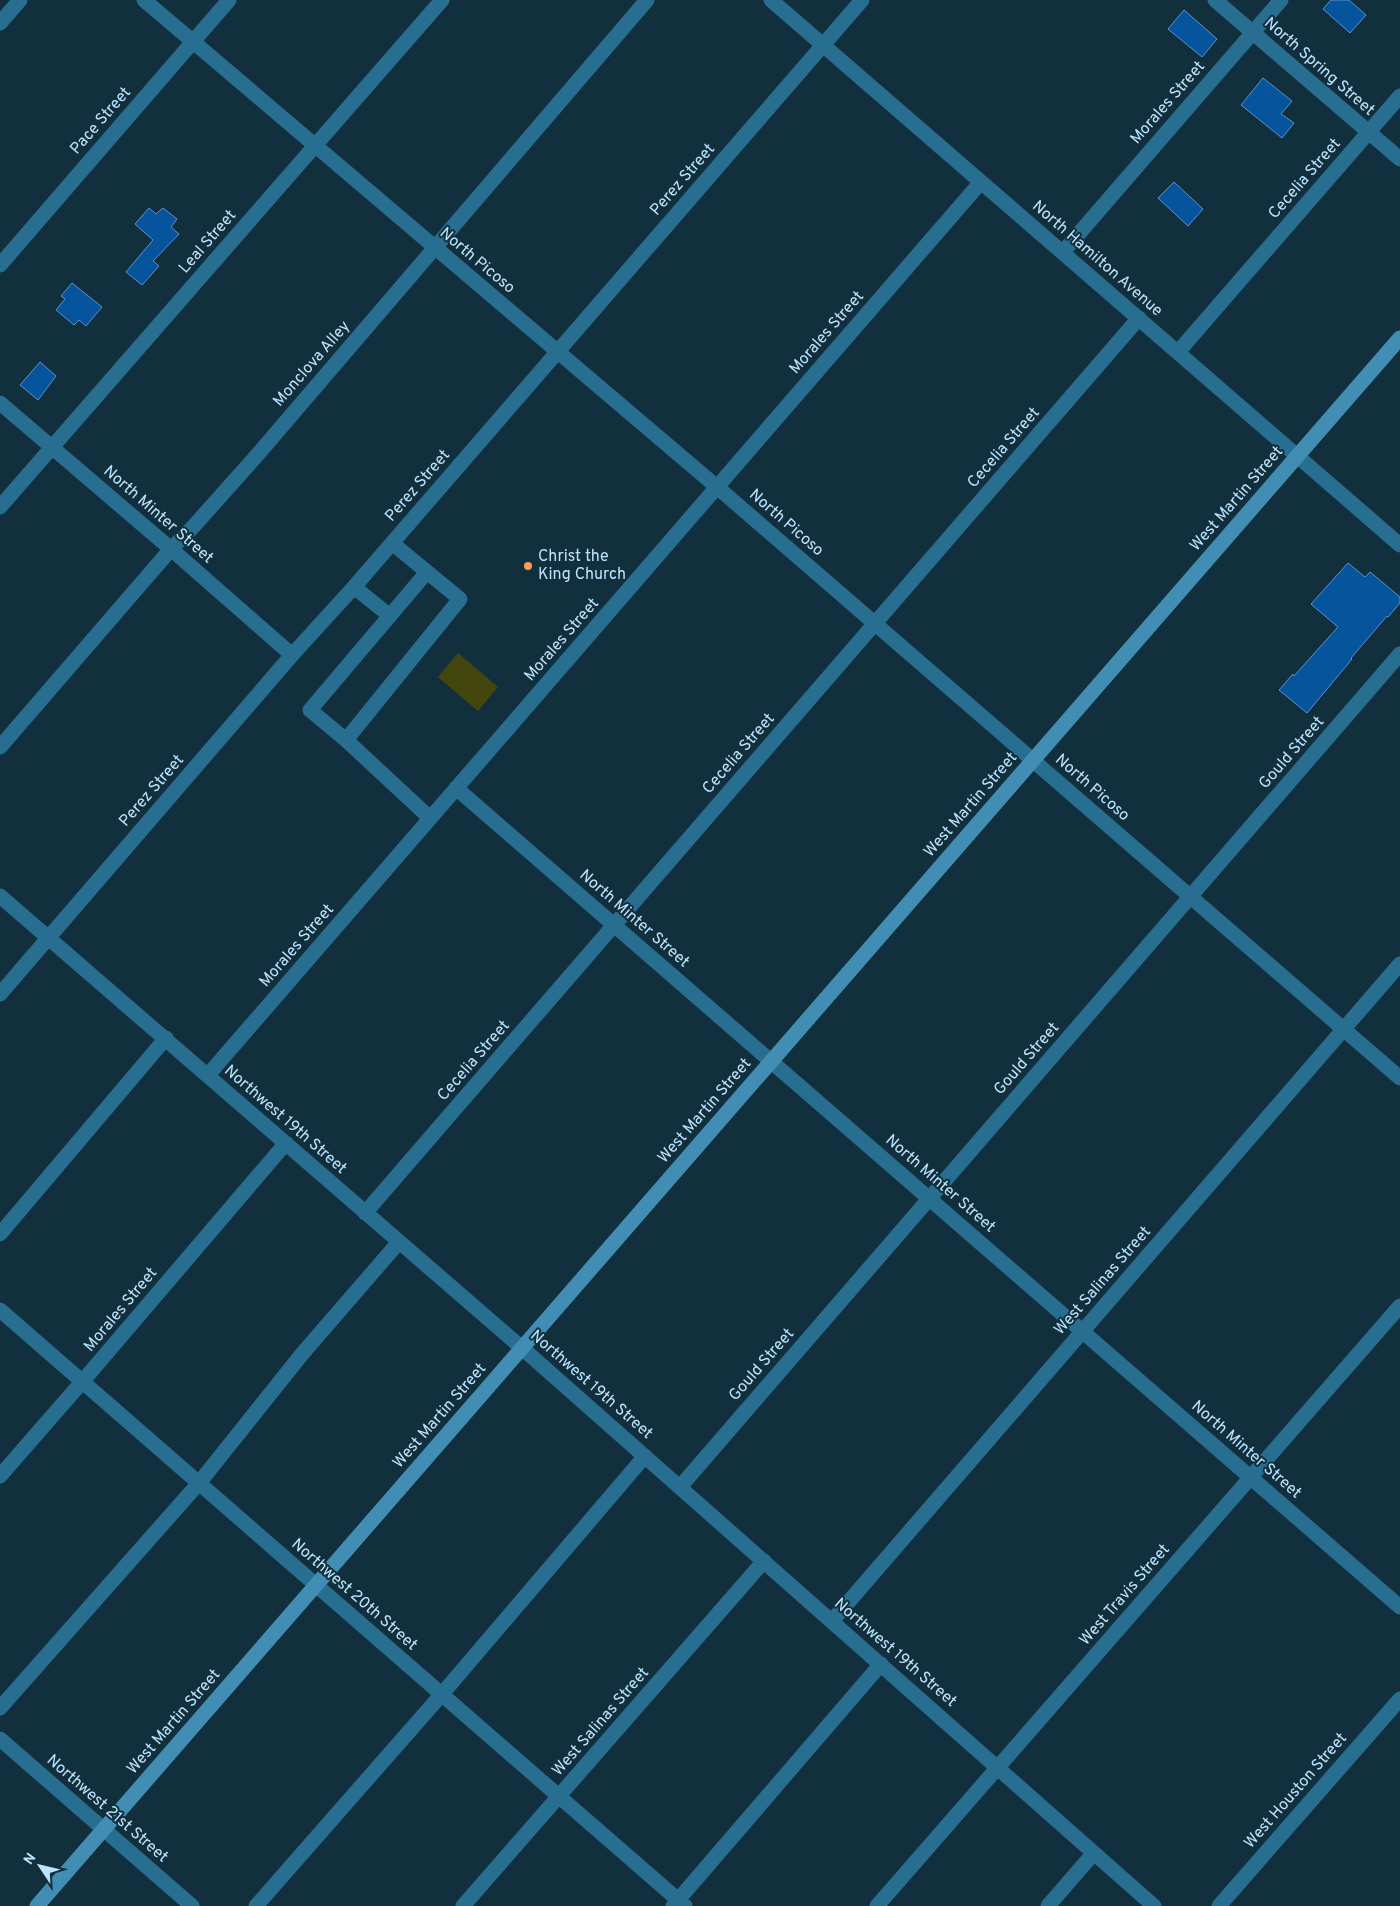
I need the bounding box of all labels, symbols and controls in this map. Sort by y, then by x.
street label: North Spring Street [1260,14,1378,120]
street label: Morales Street [1126,57,1210,149]
street label: Pace Street [66,83,136,159]
street label: Cecelia Street [1264,134,1346,224]
street label: Perez Street [646,140,720,220]
street label: North Hamilton Avenue [1028,197,1166,321]
street label: Leal Street [175,206,241,278]
street label: North Picoso [435,224,519,298]
street label: Morales Street [785,287,869,379]
street label: Monclova Alley [269,317,355,411]
street label: Cecelia Street [963,403,1045,493]
street label: West Martin Street [1186,442,1288,556]
street label: Perez Street [381,446,455,526]
street label: North Minter Street [99,462,217,568]
street label: North Picoso [745,485,828,561]
place label: Christ the King Church [538,547,626,585]
marker: Christ the King Church [522,560,534,572]
street label: Morales Street [520,594,604,686]
street label: Cecelia Street [698,709,780,799]
street label: Gould Street [1255,713,1329,793]
street label: West Martin Street [920,748,1022,862]
street label: North Picoso [1051,750,1134,826]
street label: Perez Street [115,751,189,831]
street label: North Minter Street [575,866,693,972]
street label: Morales Street [255,900,339,992]
street label: Cecelia Street [433,1016,515,1106]
street label: Gould Street [990,1019,1064,1099]
street label: West Martin Street [654,1054,756,1168]
street label: Northwest 19th Street [219,1061,351,1179]
street label: North Minter Street [881,1131,999,1237]
street label: West Salinas Street [1050,1222,1156,1340]
street label: Morales Street [80,1264,162,1356]
street label: Gould Street [725,1325,799,1405]
street label: Northwest 19th Street [525,1326,657,1444]
street label: West Martin Street [389,1359,491,1473]
street label: North Minter Street [1187,1397,1305,1503]
street label: Northwest 20th Street [287,1535,421,1655]
street label: West Travis Street [1076,1540,1174,1650]
street label: Northwest 19th Street [829,1594,961,1712]
street label: West Salinas Street [548,1663,654,1781]
street label: West Martin Street [123,1665,225,1779]
street label: West Houston Street [1240,1729,1352,1853]
street label: Northwest 21st Street [42,1751,172,1867]
north arrow [15,1841,65,1891]
text: N [21,1850,40,1868]

